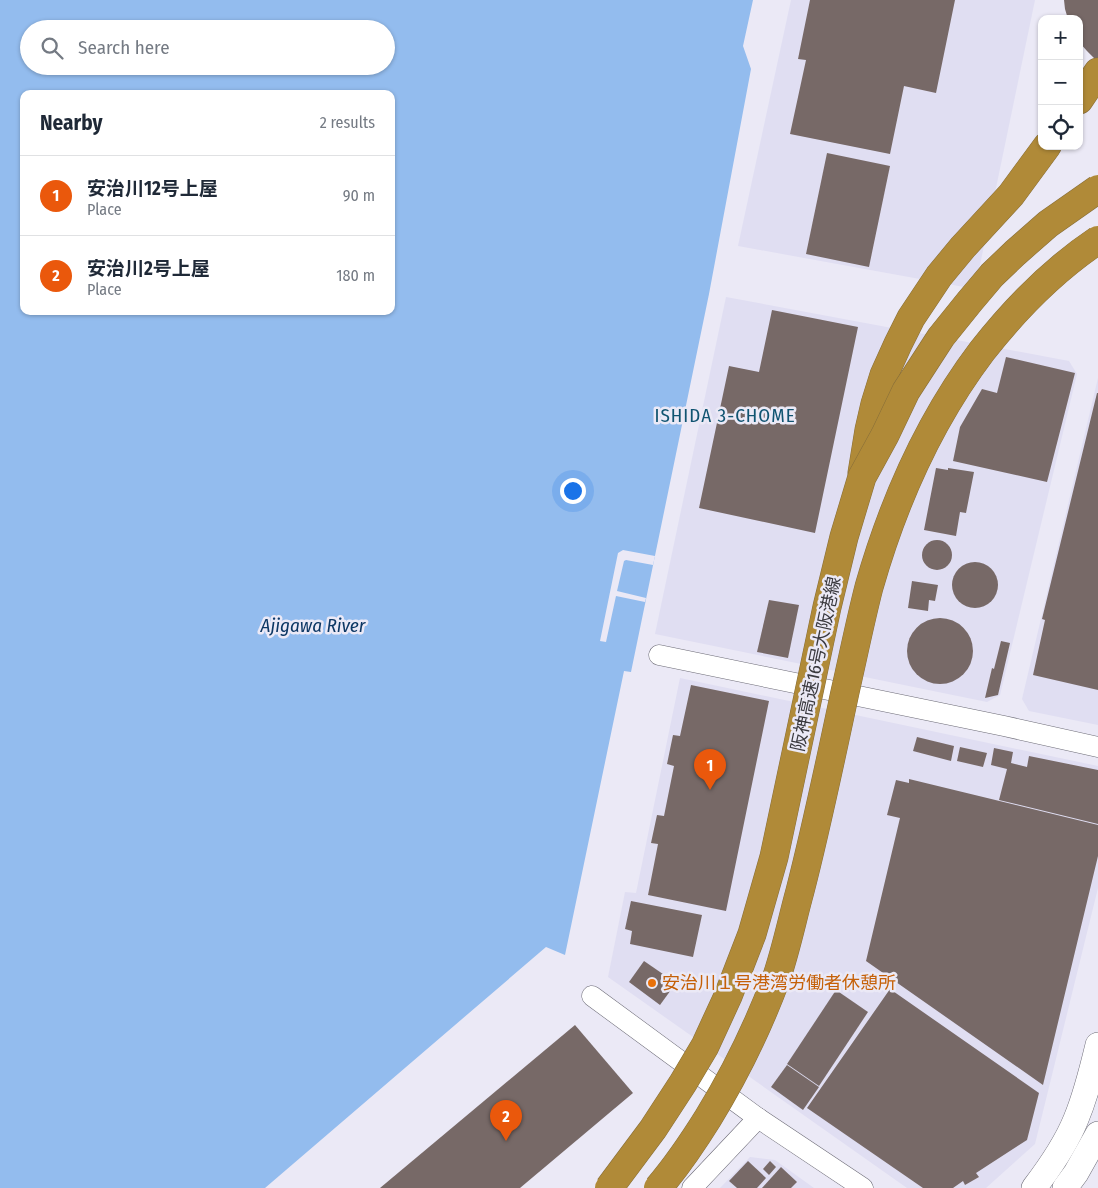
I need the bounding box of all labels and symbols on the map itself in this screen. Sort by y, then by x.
district label: ISHIDA 3-CHOME [654,404,796,427]
your location [560,478,586,504]
street label: 阪神高速16号大阪港線 [787,575,845,753]
water label: Ajigawa River [260,614,367,637]
pin: 1 [694,749,726,790]
place label: 安治川１号港湾労働者休憩所 [662,972,896,994]
marker: 安治川１号港湾労働者休憩所 [646,977,658,989]
pin: 2 [490,1100,522,1141]

